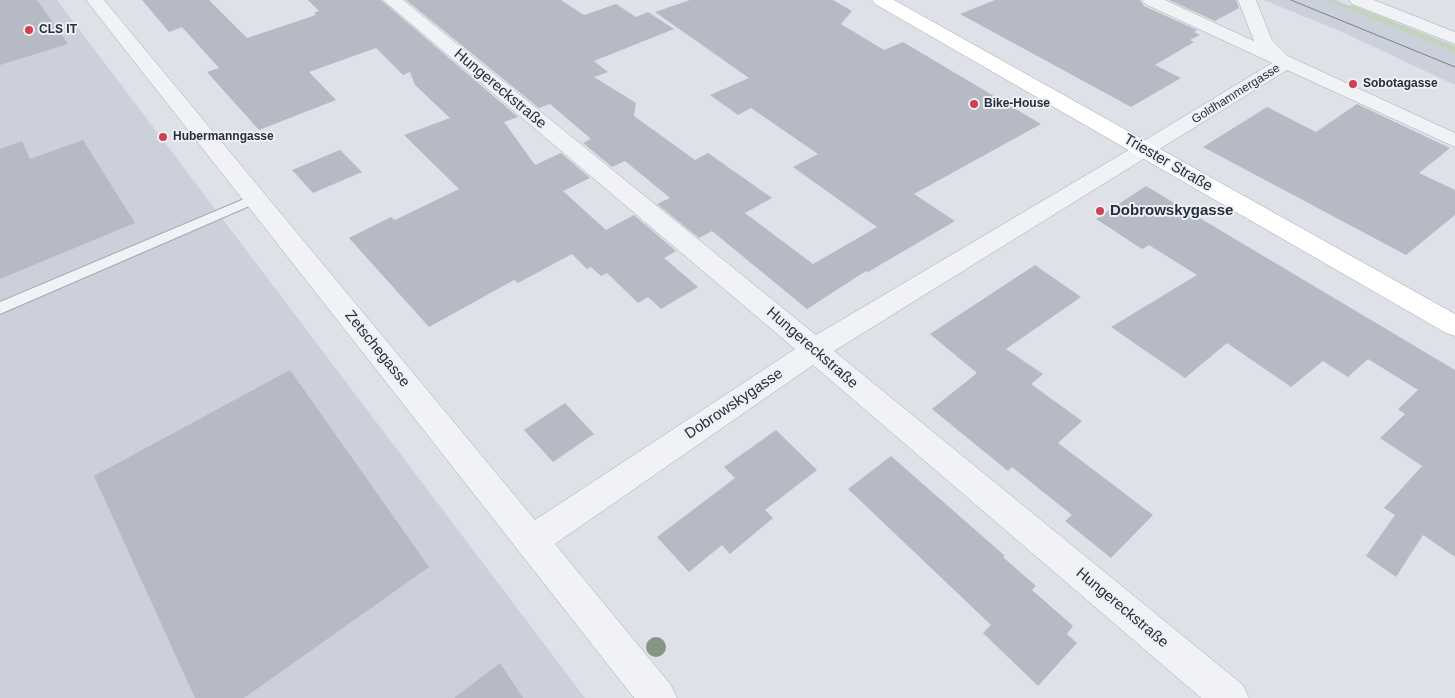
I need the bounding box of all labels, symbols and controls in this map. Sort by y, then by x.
place label: CLS IT [39,23,77,37]
marker: CLS IT [23,24,35,36]
street label: Hungereckstraße [450,45,550,133]
street label: Goldhammergasse [1189,61,1283,127]
place label: Sobotagasse [1363,77,1438,91]
marker: Sobotagasse [1347,78,1359,90]
place label: Bike-House [984,97,1050,111]
marker: Bike-House [968,98,980,110]
place label: Hubermanngasse [173,130,274,144]
street label: Triester Straße [1120,130,1216,196]
marker: Hubermanngasse [157,131,169,143]
place label: Dobrowskygasse [1110,202,1233,220]
marker: Dobrowskygasse [1094,205,1106,217]
street label: Hungereckstraße [763,303,861,393]
street label: Zetschegasse [341,307,413,391]
street label: Dobrowskygasse [682,365,786,443]
street label: Hungereckstraße [1072,564,1172,652]

